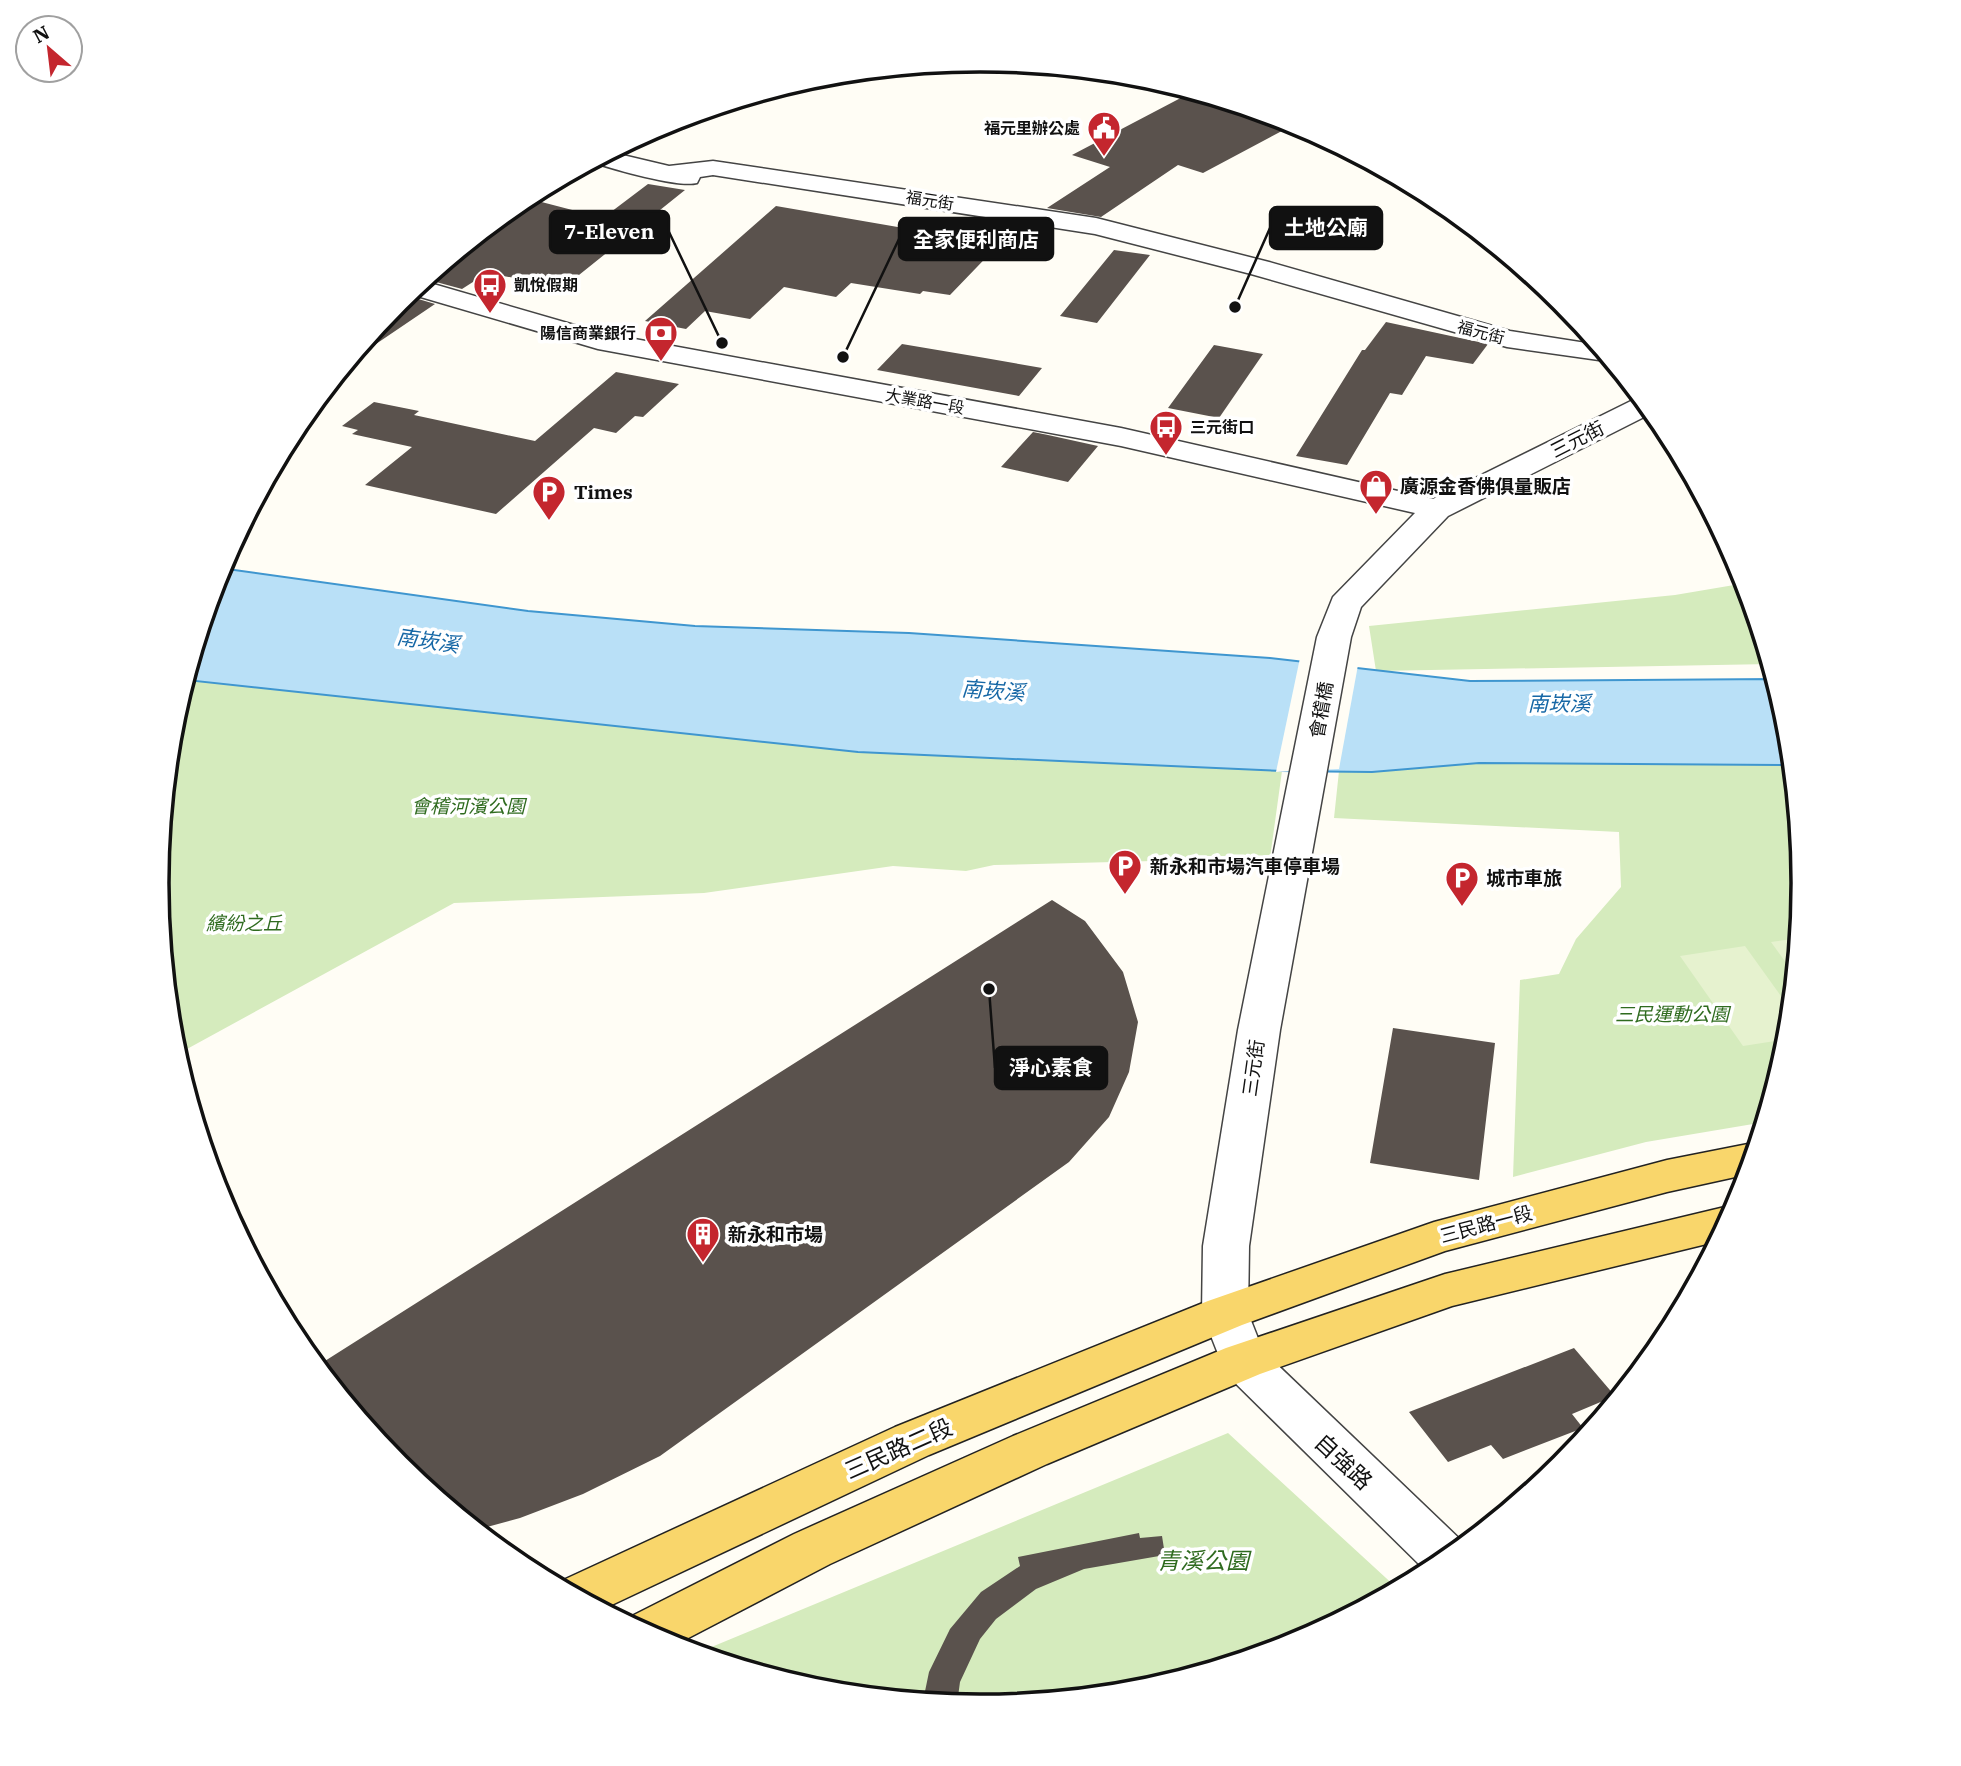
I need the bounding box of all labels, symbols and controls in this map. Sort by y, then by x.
north arrow [14,14,84,84]
text: N [29,20,53,48]
public building icon: 福元里辦公處 [1085,109,1123,158]
place label: 福元里辦公處 [984,118,1080,138]
street label: 福元街 [905,186,955,214]
callout: 土地公廟 [1270,207,1382,249]
callout: 7-Eleven [550,211,669,253]
text: 土地公廟 [1284,213,1368,241]
text: 7-Eleven [564,217,654,245]
callout: 全家便利商店 [899,218,1053,260]
text: 全家便利商店 [913,225,1039,253]
bus stop icon: 凱悅假期 [471,266,509,315]
place label: 凱悅假期 [514,275,578,295]
bank icon: 陽信商業銀行 [642,314,680,363]
street label: 福元街 [1455,316,1507,348]
place label: 陽信商業銀行 [540,323,636,343]
street label: 大業路一段 [884,384,966,418]
bus stop icon: 三元街口 [1147,408,1185,457]
street label: 三元街 [1546,415,1608,463]
place label: 三元街口 [1190,417,1254,437]
shop icon: 廣源金香佛俱量販店 [1357,467,1395,516]
parking icon: Times [530,473,568,522]
place label: 廣源金香佛俱量販店 [1400,474,1571,498]
place label: Times [574,480,633,504]
water label: 南崁溪 [395,622,464,659]
water label: 南崁溪 [961,674,1028,706]
street label: 會稽橋 [1304,680,1338,740]
water label: 南崁溪 [1528,689,1593,717]
park label: 會稽河濱公園 [411,794,528,818]
parking icon: 新永和市場汽車停車場 [1106,847,1144,896]
place label: 新永和市場汽車停車場 [1150,854,1340,878]
parking icon: 城市車旅 [1443,859,1481,908]
place label: 城市車旅 [1486,866,1562,890]
park label: 繽紛之丘 [206,911,283,935]
park label: 三民運動公園 [1615,1002,1732,1026]
street label: 三元街 [1237,1038,1269,1098]
callout: 淨心素食 [995,1047,1107,1089]
text: 淨心素食 [1009,1053,1093,1081]
street label: 三民路一段 [1437,1200,1535,1248]
building icon: 新永和市場 [684,1215,722,1264]
place label: 新永和市場 [728,1222,823,1246]
street label: 三民路二段 [839,1411,957,1485]
street label: 自強路 [1309,1427,1379,1495]
park label: 青溪公園 [1157,1545,1252,1575]

